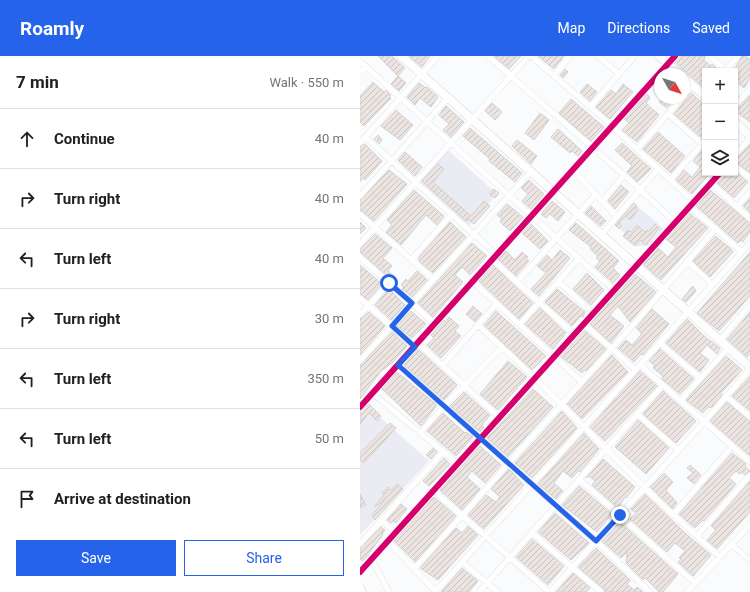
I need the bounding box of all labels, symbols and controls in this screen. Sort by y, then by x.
text: Roamly [20,17,84,40]
text: Map [558,20,585,36]
text: Directions [607,20,670,36]
text: Saved [692,20,730,36]
north arrow [654,68,690,104]
map controls [702,68,738,176]
button: + [702,68,738,104]
text: 7 min [16,72,59,92]
text: Walk · 550 m [269,75,344,90]
button: − [702,104,738,140]
icon: ahead [16,128,38,150]
text: Continue [54,130,115,148]
text: 40 m [315,131,344,146]
button: layers [702,140,738,176]
icon: right [16,188,38,210]
text: Turn right [54,190,120,208]
text: 40 m [315,191,344,206]
icon: left [16,248,38,270]
text: Turn left [54,250,111,268]
text: 40 m [315,251,344,266]
route start [380,274,398,292]
icon: right [16,308,38,330]
text: Turn right [54,310,120,328]
text: 30 m [315,311,344,326]
icon: left [16,368,38,390]
text: Turn left [54,370,111,388]
text: 350 m [307,371,344,386]
icon: left [16,428,38,450]
text: Turn left [54,430,111,448]
text: 50 m [315,431,344,446]
icon: arrive [16,488,38,510]
text: Arrive at destination [54,490,191,508]
route end [611,506,629,524]
button: Save [16,540,176,576]
button: Share [184,540,344,576]

